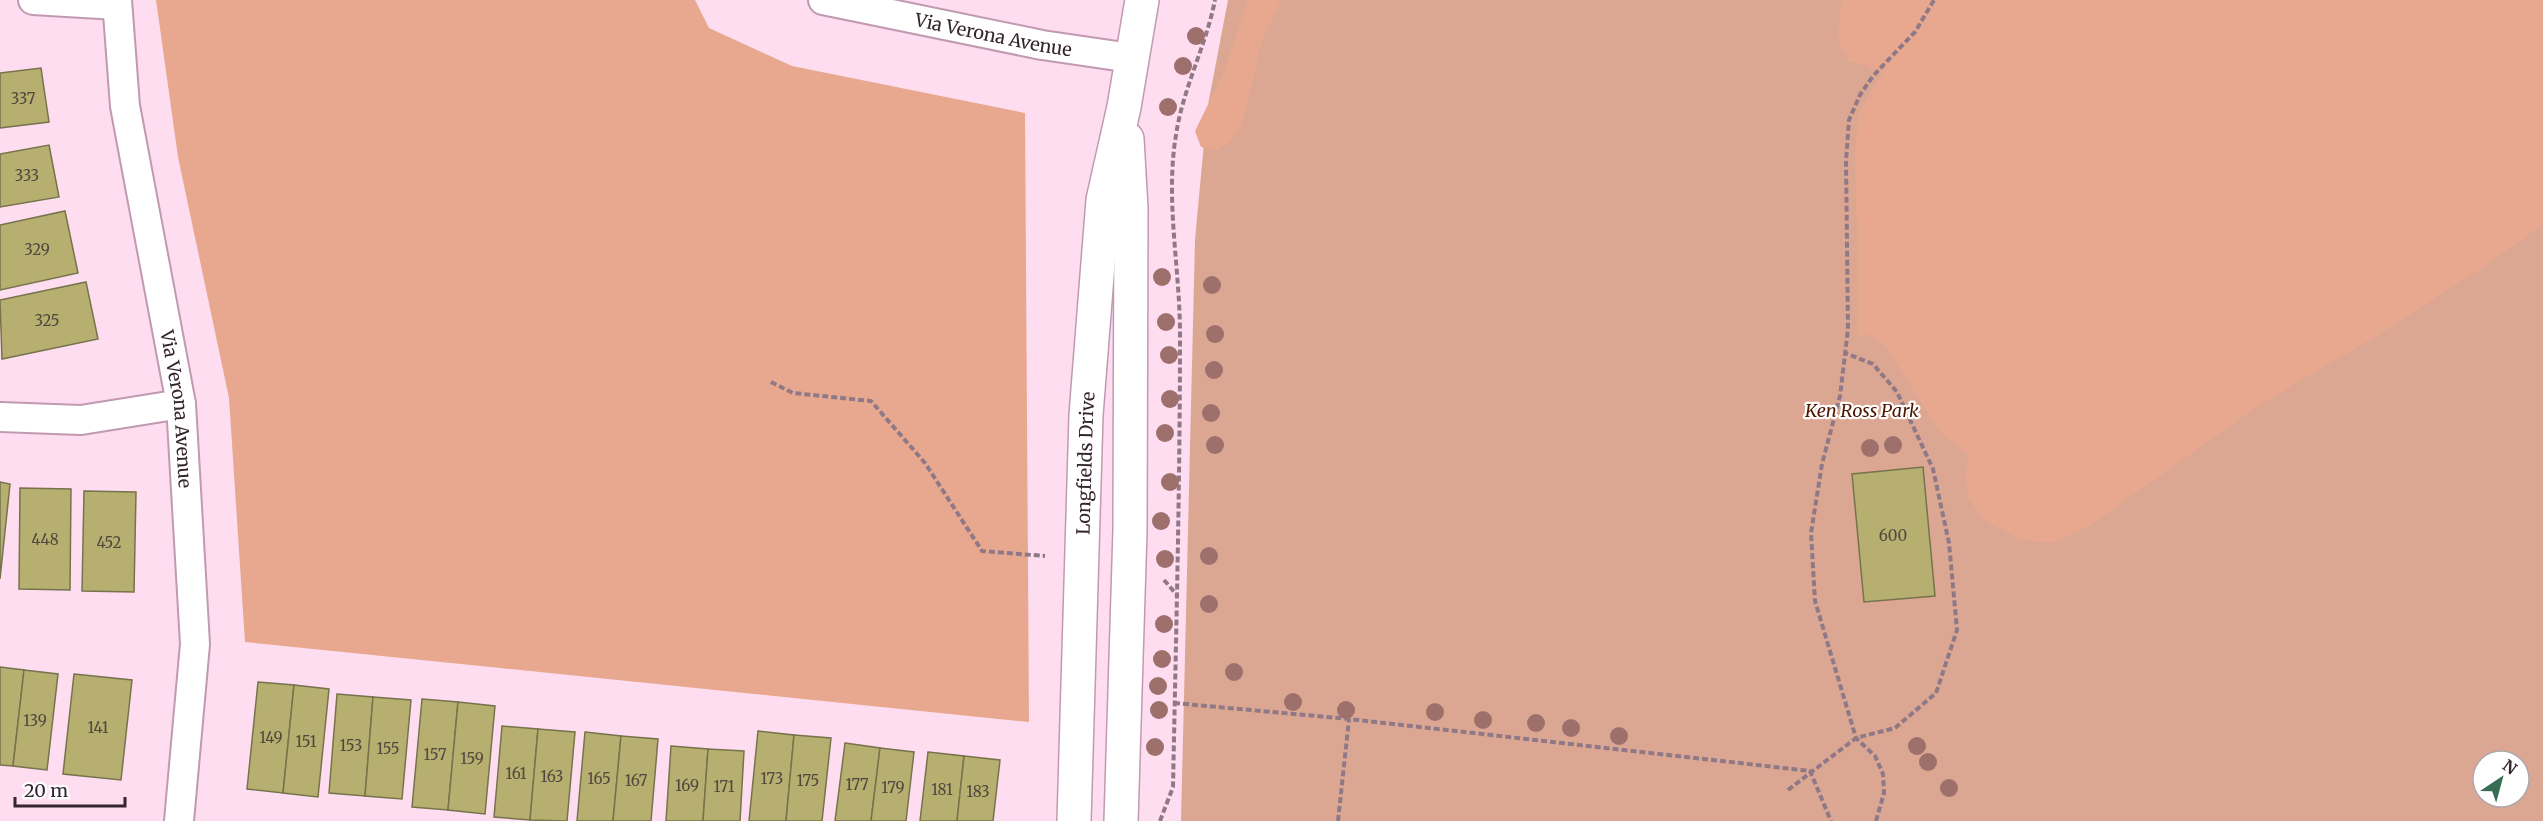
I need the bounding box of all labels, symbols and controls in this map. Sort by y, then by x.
street label: Via Verona Avenue [912,8,1073,61]
house number: 337 [11,89,36,108]
house number: 333 [15,166,39,185]
house number: 329 [24,240,50,259]
house number: 325 [34,311,60,330]
street label: Via Verona Avenue [156,327,197,489]
street label: Longfields Drive [1071,391,1099,535]
park label: Ken Ross Park [1804,399,1919,422]
house number: 600 [1879,526,1907,545]
house number: 448 [31,530,59,549]
house number: 452 [97,533,122,552]
house number: 139 [23,711,47,730]
house number: 141 [88,718,109,737]
house number: 149 [259,728,283,747]
house number: 151 [295,732,317,751]
house number: 153 [340,736,362,755]
house number: 155 [376,739,400,758]
house number: 157 [424,745,447,764]
house number: 159 [460,749,484,768]
north arrow [2471,749,2531,809]
text: N [2499,755,2521,779]
house number: 161 [505,764,527,783]
house number: 163 [541,767,563,786]
house number: 165 [587,769,611,788]
house number: 173 [761,769,783,788]
scale bar [15,770,124,808]
house number: 167 [625,771,648,790]
house number: 175 [797,771,819,790]
house number: 177 [846,775,869,794]
house number: 169 [675,776,699,795]
house number: 171 [714,777,735,796]
house number: 179 [881,778,905,797]
text: 20 m [24,779,68,802]
house number: 181 [931,780,953,799]
house number: 183 [966,782,990,801]

